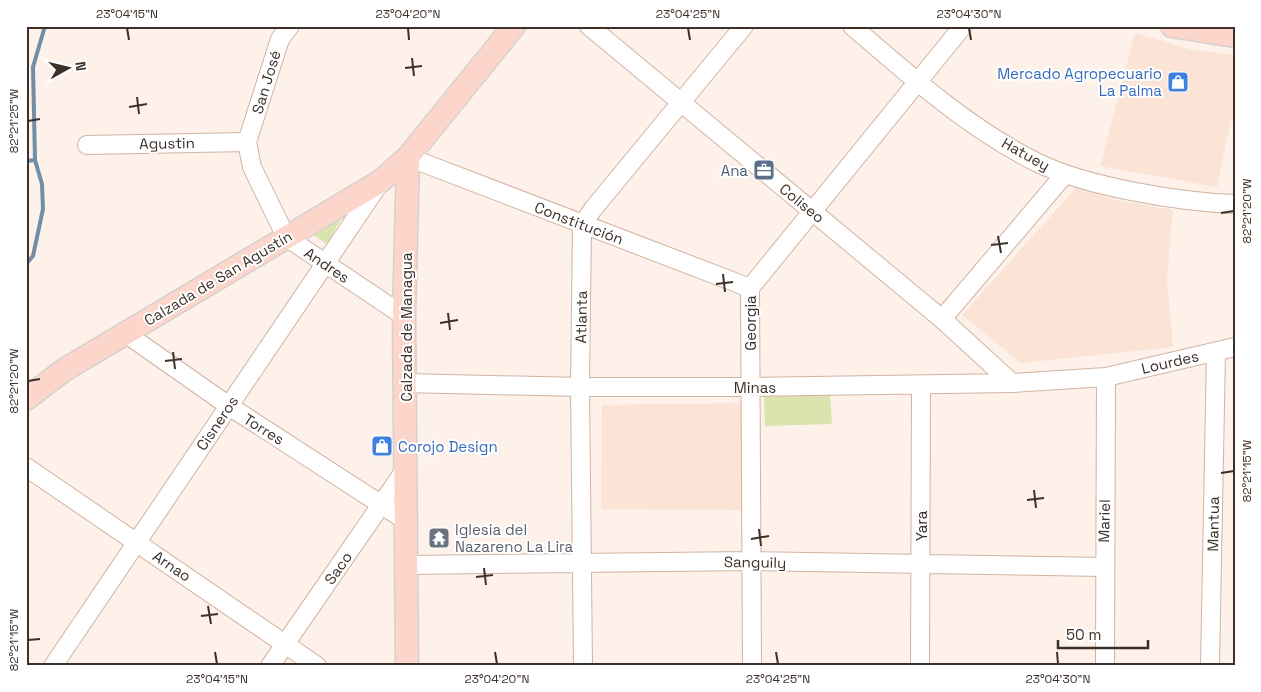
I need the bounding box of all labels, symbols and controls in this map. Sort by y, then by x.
text: 23°04'15"N [96,6,158,22]
text: 23°04'20"N [376,6,440,22]
text: 23°04'25"N [656,6,720,22]
text: 23°04'30"N [937,6,1001,22]
north arrow [42,42,92,92]
street label: San José [247,48,285,116]
text: N [71,60,90,72]
place label: Mercado Agropecuario La Palma [997,64,1162,100]
shop icon: Mercado Agropecuario La Palma [1166,70,1190,94]
text: 82°21'25"W [6,88,22,153]
street label: Agustin [139,133,195,153]
street label: Hatuey [999,133,1053,175]
office icon: Ana [752,158,776,182]
place label: Ana [721,161,748,180]
text: 82°21'20"W [1239,178,1255,244]
street label: Coliseo [776,179,828,227]
street label: Constitución [532,197,626,249]
street label: Calzada de San Agustín [141,226,295,330]
street label: Andres [301,243,353,287]
street label: Calzada de Managua [397,252,416,402]
street label: Atlanta [571,290,591,344]
street label: Georgia [741,295,760,351]
street label: Lourdes [1139,346,1201,378]
text: 82°21'20"W [6,348,22,414]
street label: Minas [734,378,776,397]
street label: Cisneros [192,392,242,454]
street label: Torres [240,409,288,449]
shop icon: Corojo Design [370,434,394,458]
place label: Corojo Design [398,437,498,456]
text: 82°21'15"W [1239,439,1255,502]
street label: Mantua [1203,496,1223,552]
street label: Mariel [1094,499,1114,543]
street label: Yara [912,510,931,541]
place label: Iglesia del Nazareno La Lira [455,520,574,556]
temple icon: Iglesia del Nazareno La Lira [427,526,451,550]
street label: Arnao [149,546,195,586]
street label: Saco [320,548,356,588]
street label: Sanguily [724,552,786,572]
text: 82°21'15"W [6,608,22,671]
scale bar [1058,617,1148,649]
text: 50 m [1066,625,1101,644]
text: 23°04'15"N [186,671,248,687]
text: 23°04'20"N [465,671,529,687]
text: 23°04'25"N [746,671,810,687]
text: 23°04'30"N [1026,671,1090,687]

